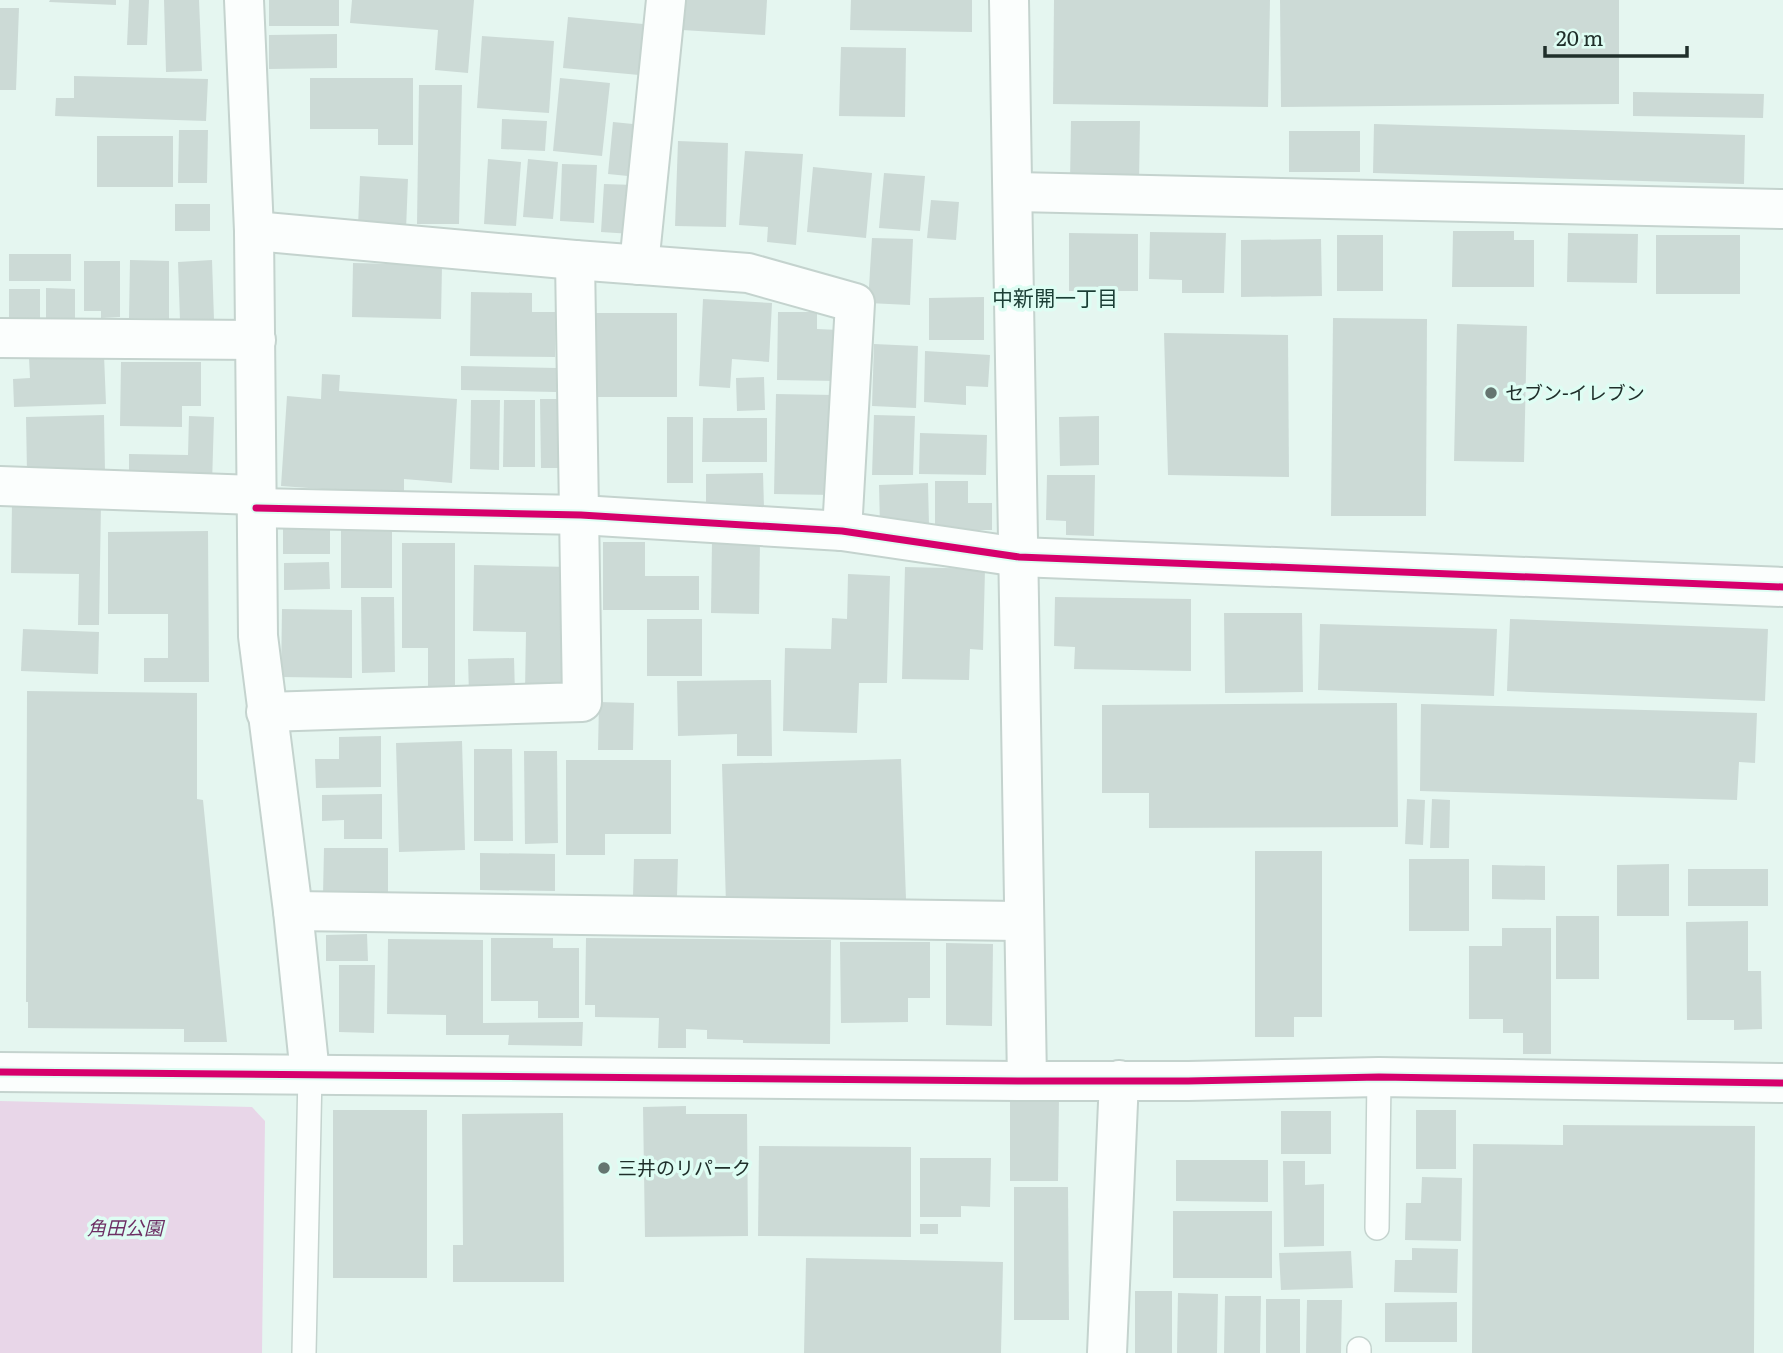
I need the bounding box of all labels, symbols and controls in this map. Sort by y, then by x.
scale bar [1545,14,1687,58]
text: 20 m [1556,21,1603,52]
district label: 中新開一丁目 [992,281,1118,312]
place label: セブン-イレブン [1505,378,1645,406]
marker: セブン-イレブン [1483,385,1499,401]
place label: 三井のリパーク [618,1153,751,1181]
marker: 三井のリパーク [596,1160,612,1176]
park label: 角田公園 [87,1213,166,1241]

